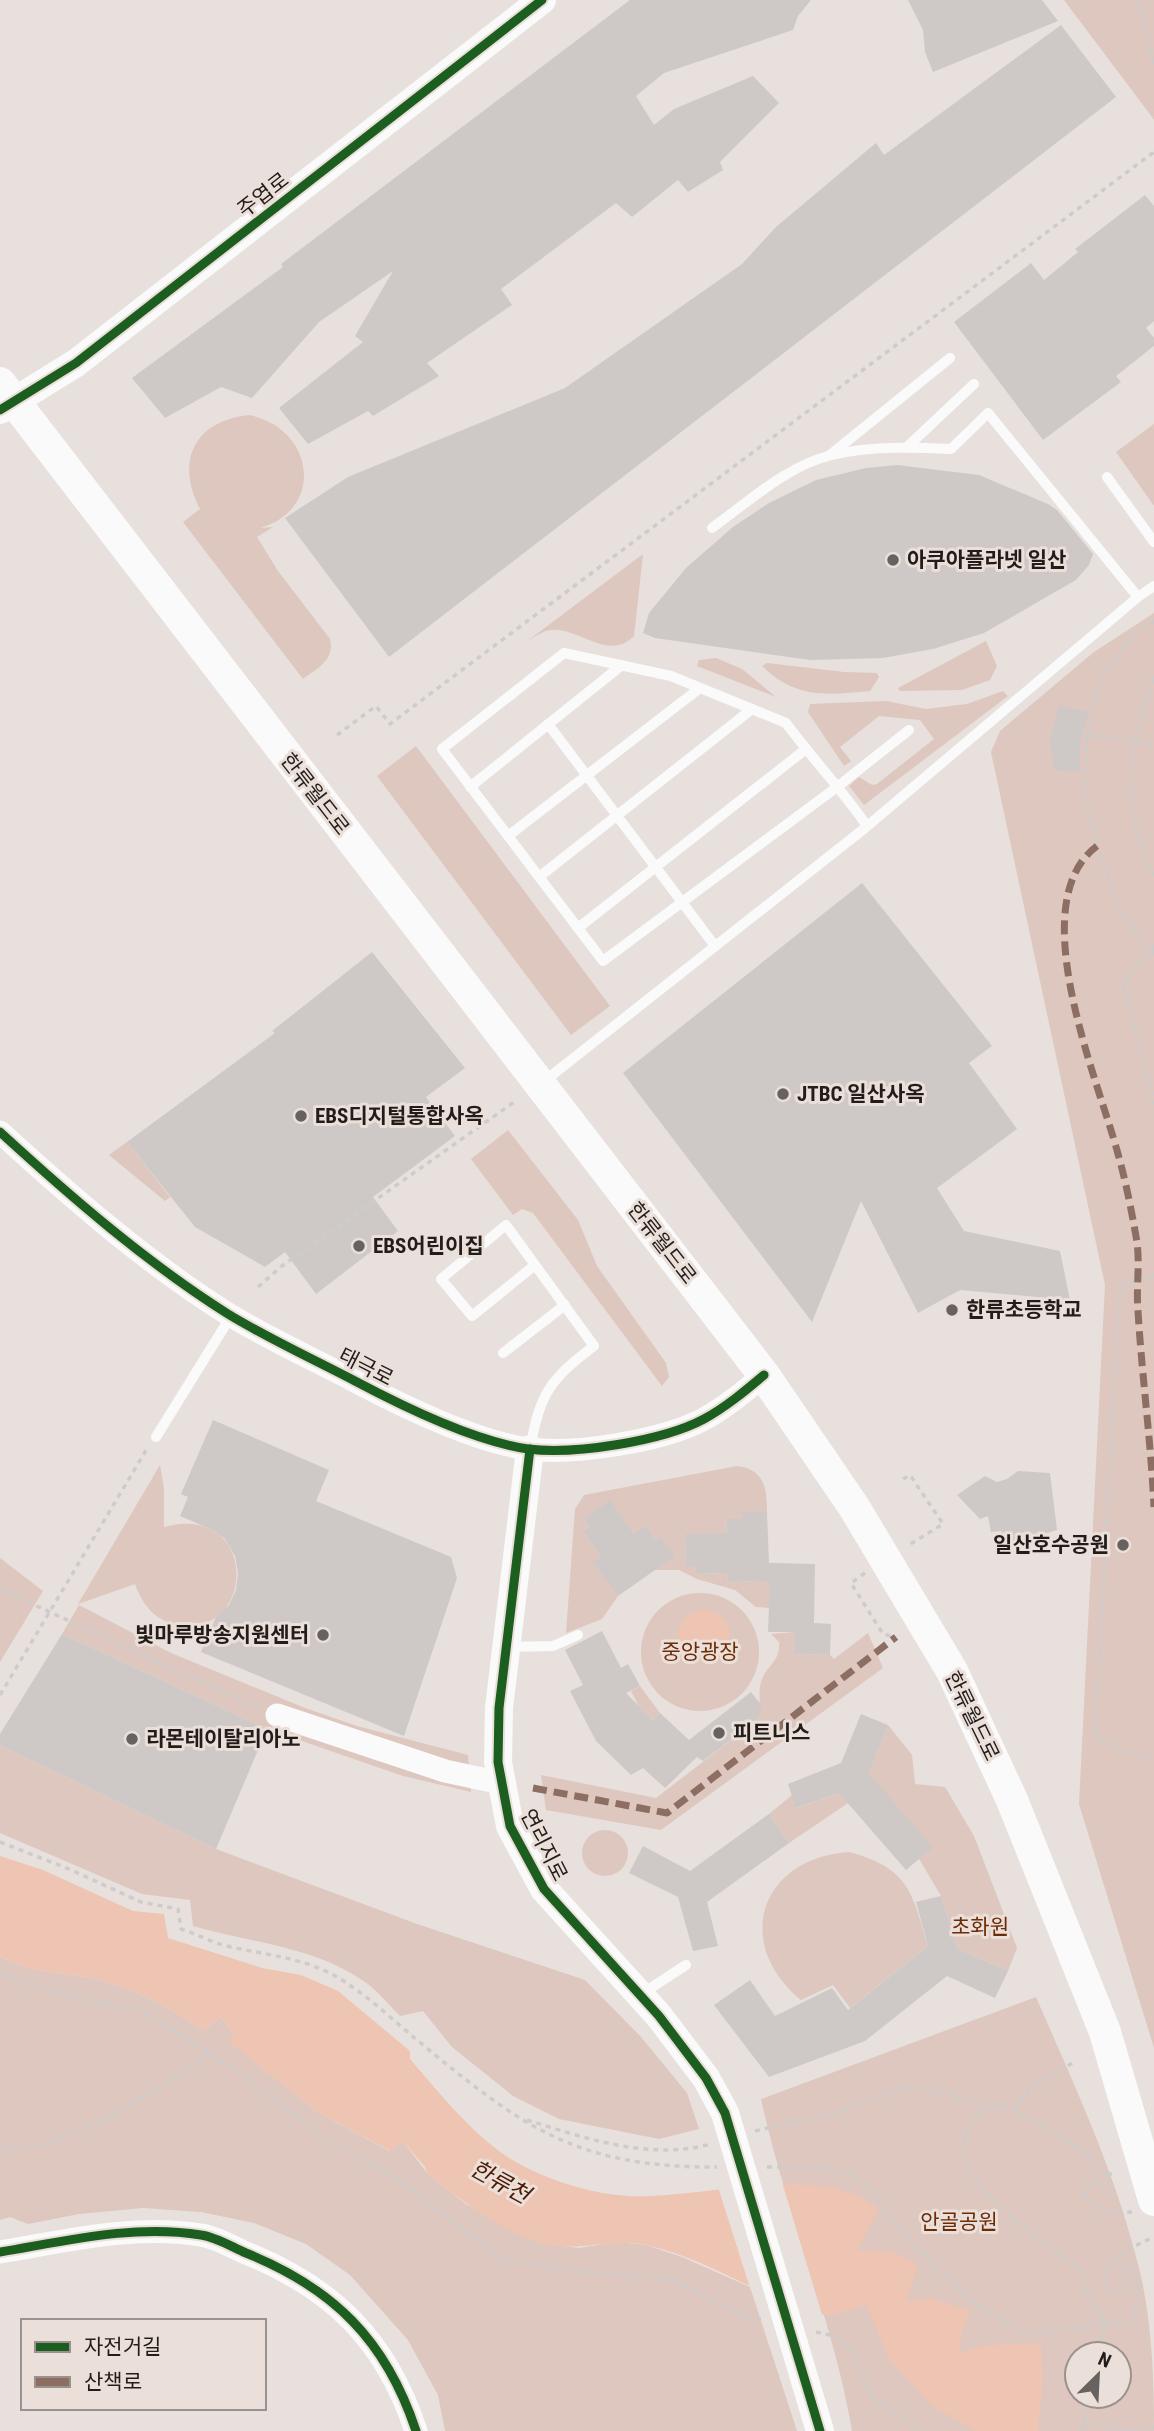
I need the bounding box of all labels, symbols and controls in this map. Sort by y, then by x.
street label: 주엽로 [233,168,293,222]
place label: 아쿠아플라넷 일산 [907,548,1066,572]
marker: 아쿠아플라넷 일산 [885,552,901,568]
street label: 한류월드로 [276,749,354,839]
place label: JTBC 일산사옥 [797,1082,925,1106]
marker: JTBC 일산사옥 [775,1086,791,1102]
place label: EBS디지털통합사옥 [315,1104,484,1128]
marker: EBS디지털통합사옥 [293,1108,309,1124]
street label: 한류월드로 [623,1198,701,1288]
place label: EBS어린이집 [373,1234,484,1258]
marker: EBS어린이집 [351,1238,367,1254]
place label: 한류초등학교 [966,1298,1082,1322]
marker: 한류초등학교 [944,1302,960,1318]
street label: 태극로 [335,1343,397,1391]
place label: 일산호수공원 [993,1533,1109,1557]
marker: 일산호수공원 [1115,1537,1131,1553]
place label: 빛마루방송지원센터 [135,1623,309,1647]
marker: 빛마루방송지원센터 [315,1627,331,1643]
park label: 중앙광장 [661,1640,739,1664]
street label: 한류월드로 [940,1667,1004,1765]
place label: 피트니스 [733,1721,810,1745]
marker: 피트니스 [711,1725,727,1741]
place label: 라몬테이탈리아노 [146,1727,301,1751]
marker: 라몬테이탈리아노 [124,1731,140,1747]
street label: 연리지로 [516,1805,572,1885]
park label: 초화원 [951,1915,1009,1939]
water label: 한류천 [466,2155,537,2211]
park label: 안골공원 [920,2210,998,2234]
legend [21,2319,266,2410]
text: 자전거길 [84,2335,161,2359]
north arrow [1063,2340,1133,2410]
text: N [1095,2347,1115,2373]
text: 산책로 [84,2370,142,2394]

